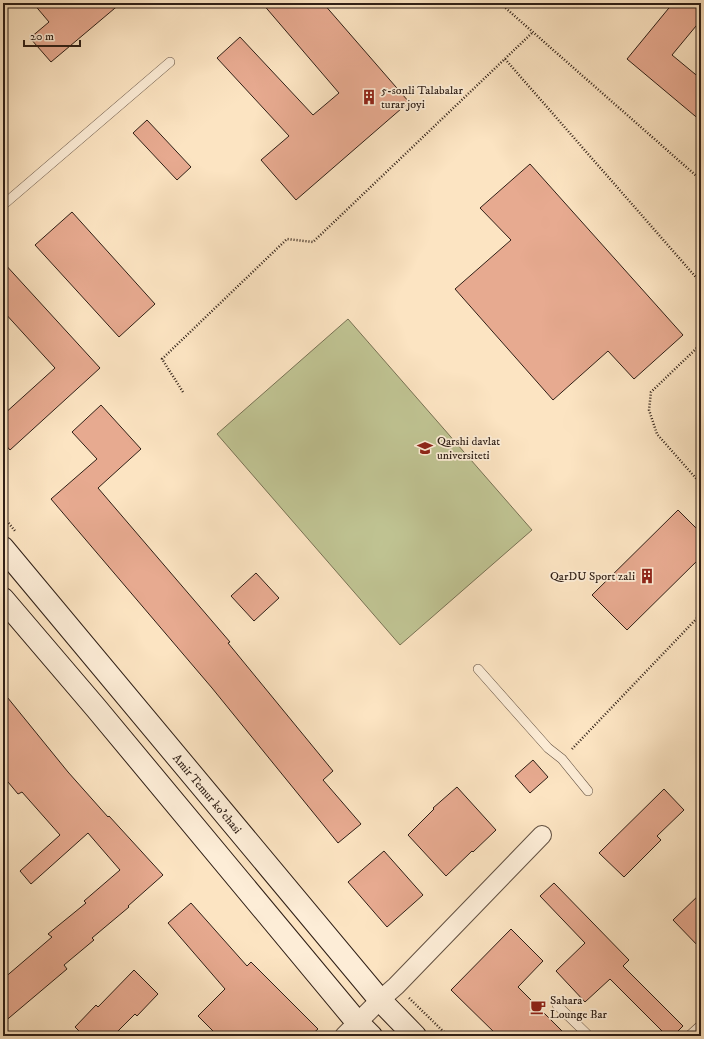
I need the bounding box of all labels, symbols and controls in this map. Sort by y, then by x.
scale bar [24,22,80,48]
text: 20 m [30,29,54,44]
place label: 5-sonli Talabalar turar joyi [381,83,463,112]
building icon: 5-sonli Talabalar turar joyi [360,88,378,106]
place label: Qarshi davlat universiteti [437,434,500,463]
school or university icon: Qarshi davlat universiteti [416,439,434,457]
building icon: QarDU Sport zali [638,567,656,585]
place label: QarDU Sport zali [550,569,635,584]
street label: Amir Temur ko'chasi [169,751,245,837]
place label: Sahara Lounge Bar [550,993,608,1022]
cafe icon: Sahara Lounge Bar [529,998,547,1016]

